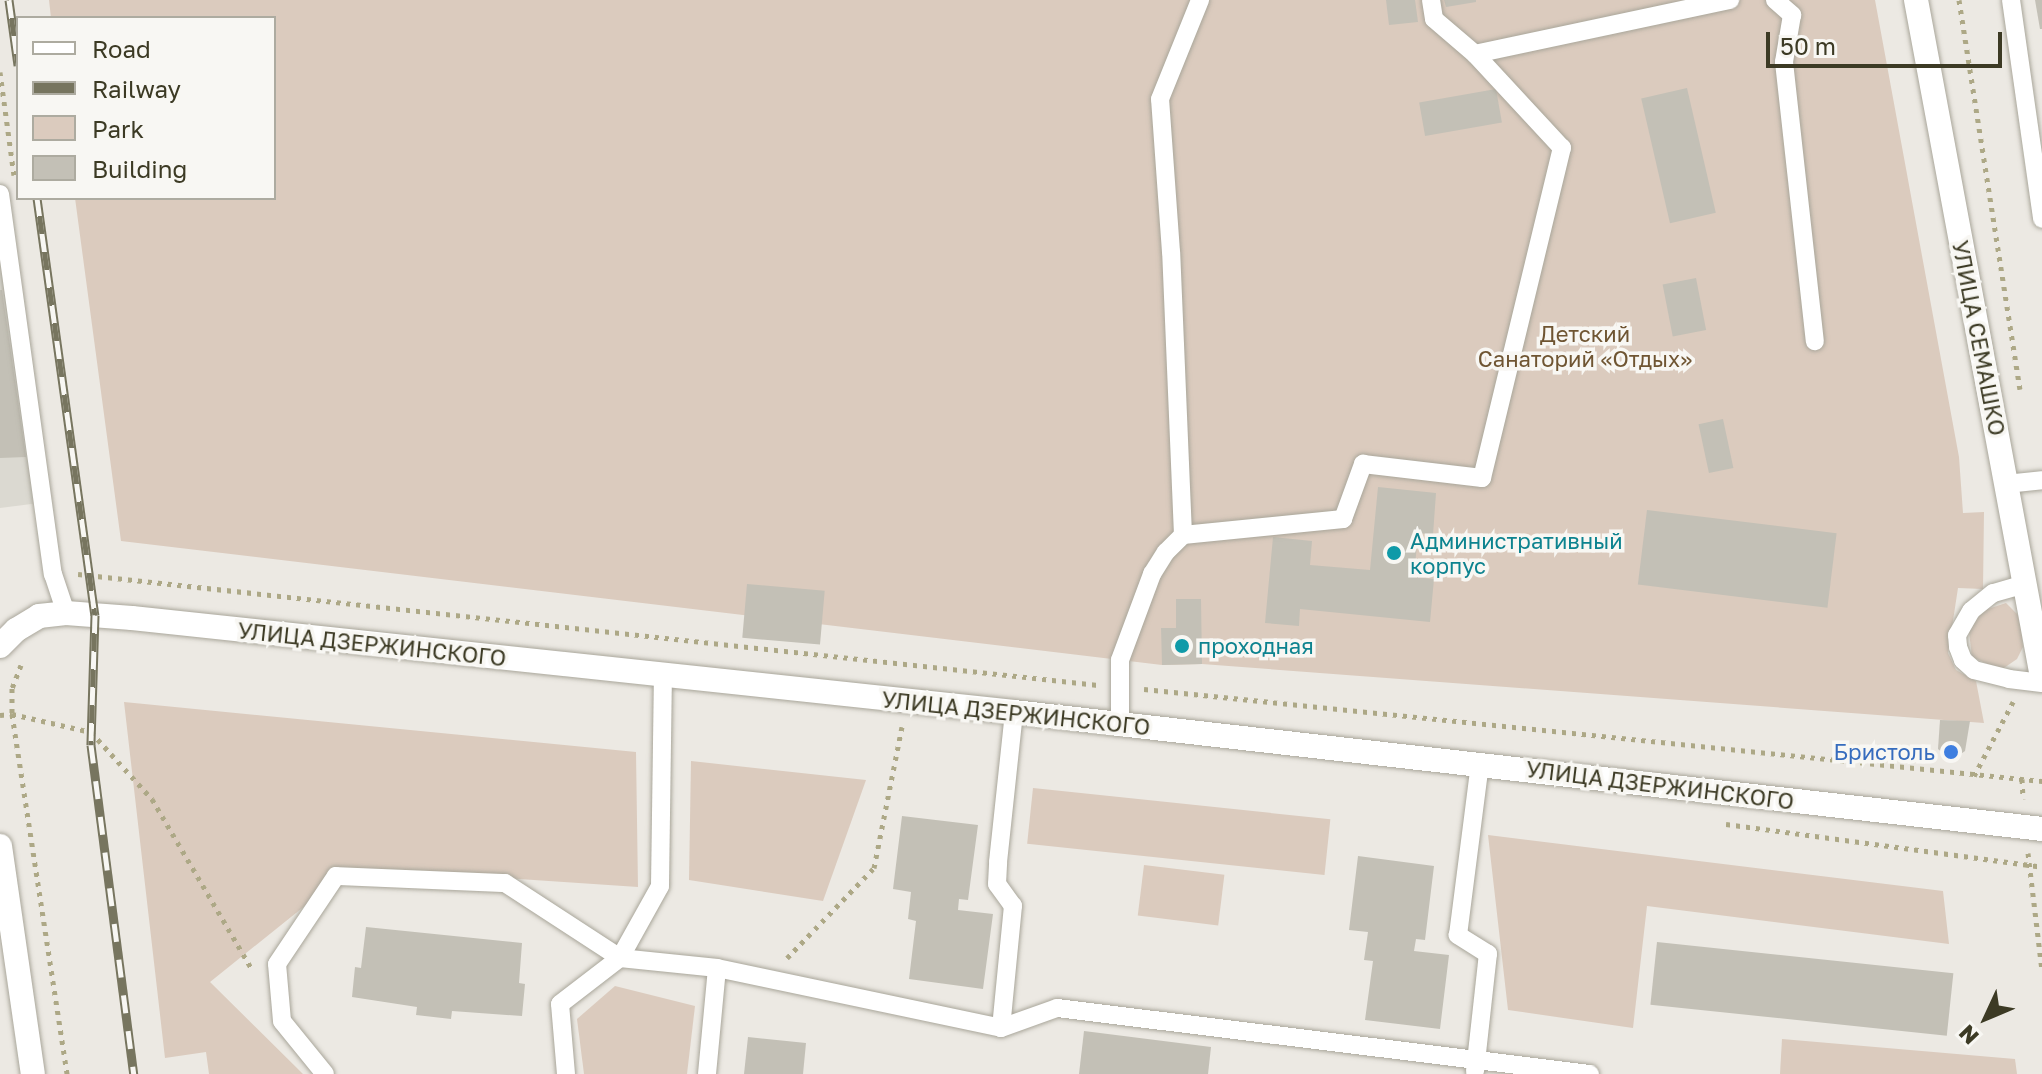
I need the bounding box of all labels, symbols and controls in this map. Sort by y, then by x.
legend [16,16,276,200]
scale bar [1770,16,2006,66]
text: 50 m [1780,31,1836,60]
text: Road [92,34,151,63]
text: Railway [92,74,181,103]
text: Park [92,114,144,143]
text: Building [92,154,187,183]
street label: УЛИЦА СЕМАШКО [1947,238,2011,438]
park label: Детский Санаторий «Отдых» [1478,320,1692,372]
place label: Административный корпус [1410,527,1623,578]
marker: Административный корпус [1385,544,1403,562]
street label: УЛИЦА ДЗЕРЖИНСКОГО [236,617,508,671]
place label: проходная [1198,633,1314,659]
marker: проходная [1173,637,1191,655]
street label: УЛИЦА ДЗЕРЖИНСКОГО [880,686,1152,740]
place label: Бристоль [1833,739,1935,765]
marker: Бристоль [1942,743,1960,761]
street label: УЛИЦА ДЗЕРЖИНСКОГО [1524,755,1796,815]
north arrow [1946,978,2026,1058]
text: N [1953,1020,1984,1050]

